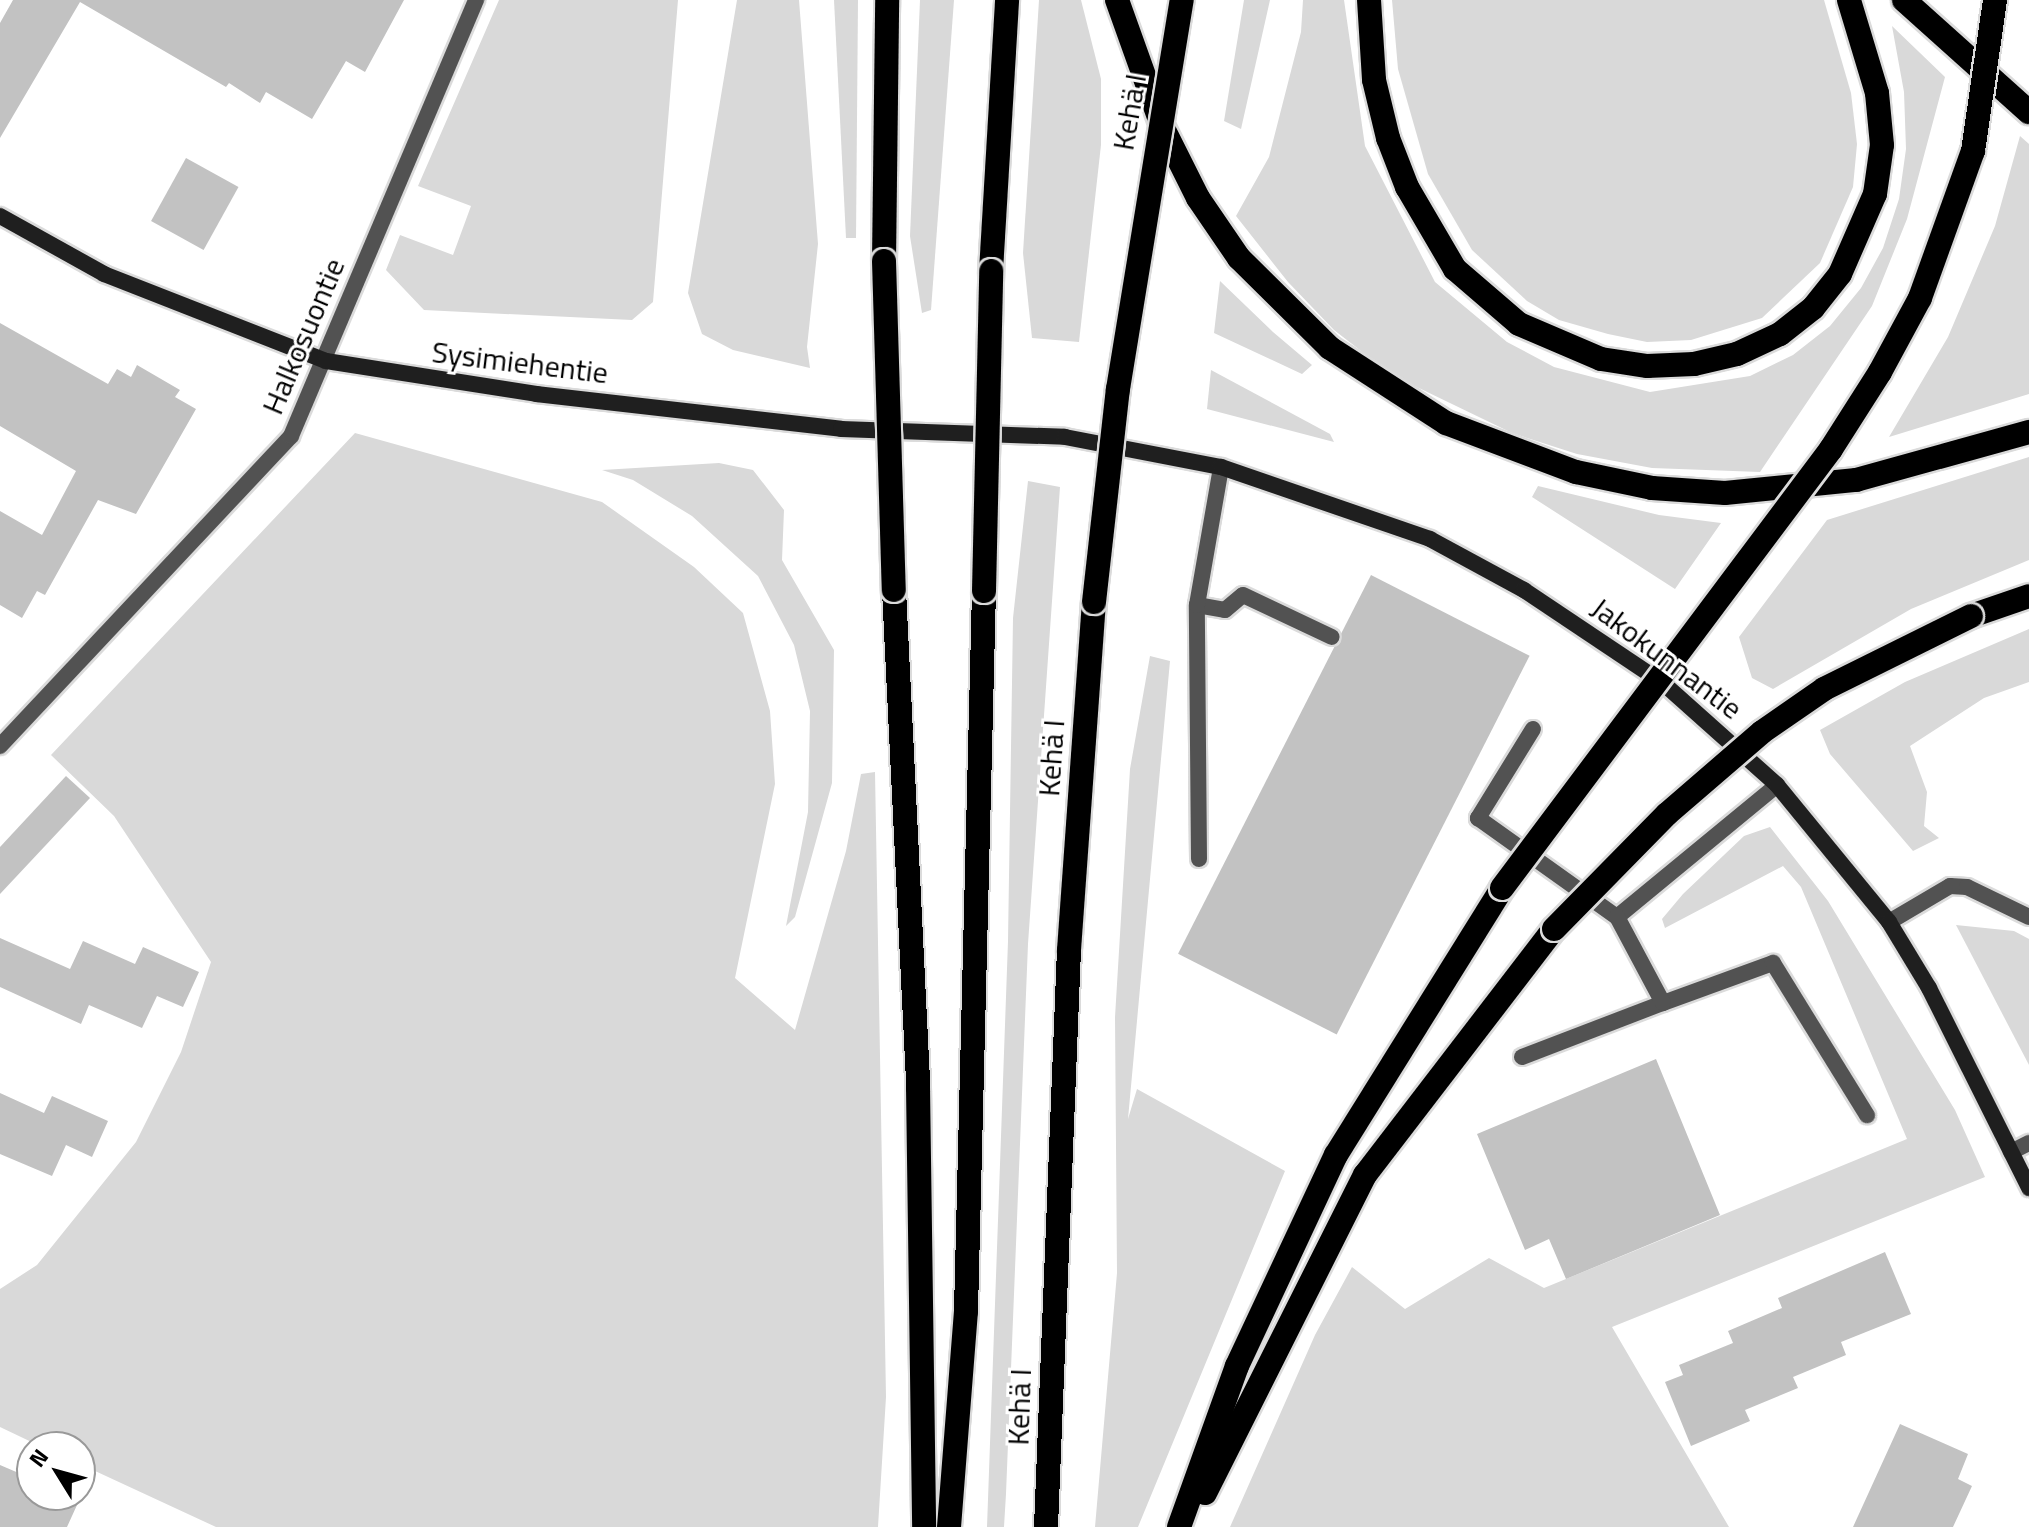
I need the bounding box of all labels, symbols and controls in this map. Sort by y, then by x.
street label: Kehä I [1105,71,1153,153]
street label: Halkosuontie [254,253,352,419]
street label: Sysimiehentie [430,333,610,391]
street label: Jakokunnantie [1585,590,1749,726]
street label: Kehä I [1030,718,1072,798]
street label: Kehä I [1000,1368,1038,1446]
north arrow [16,1431,96,1511]
text: N [20,1441,57,1474]

